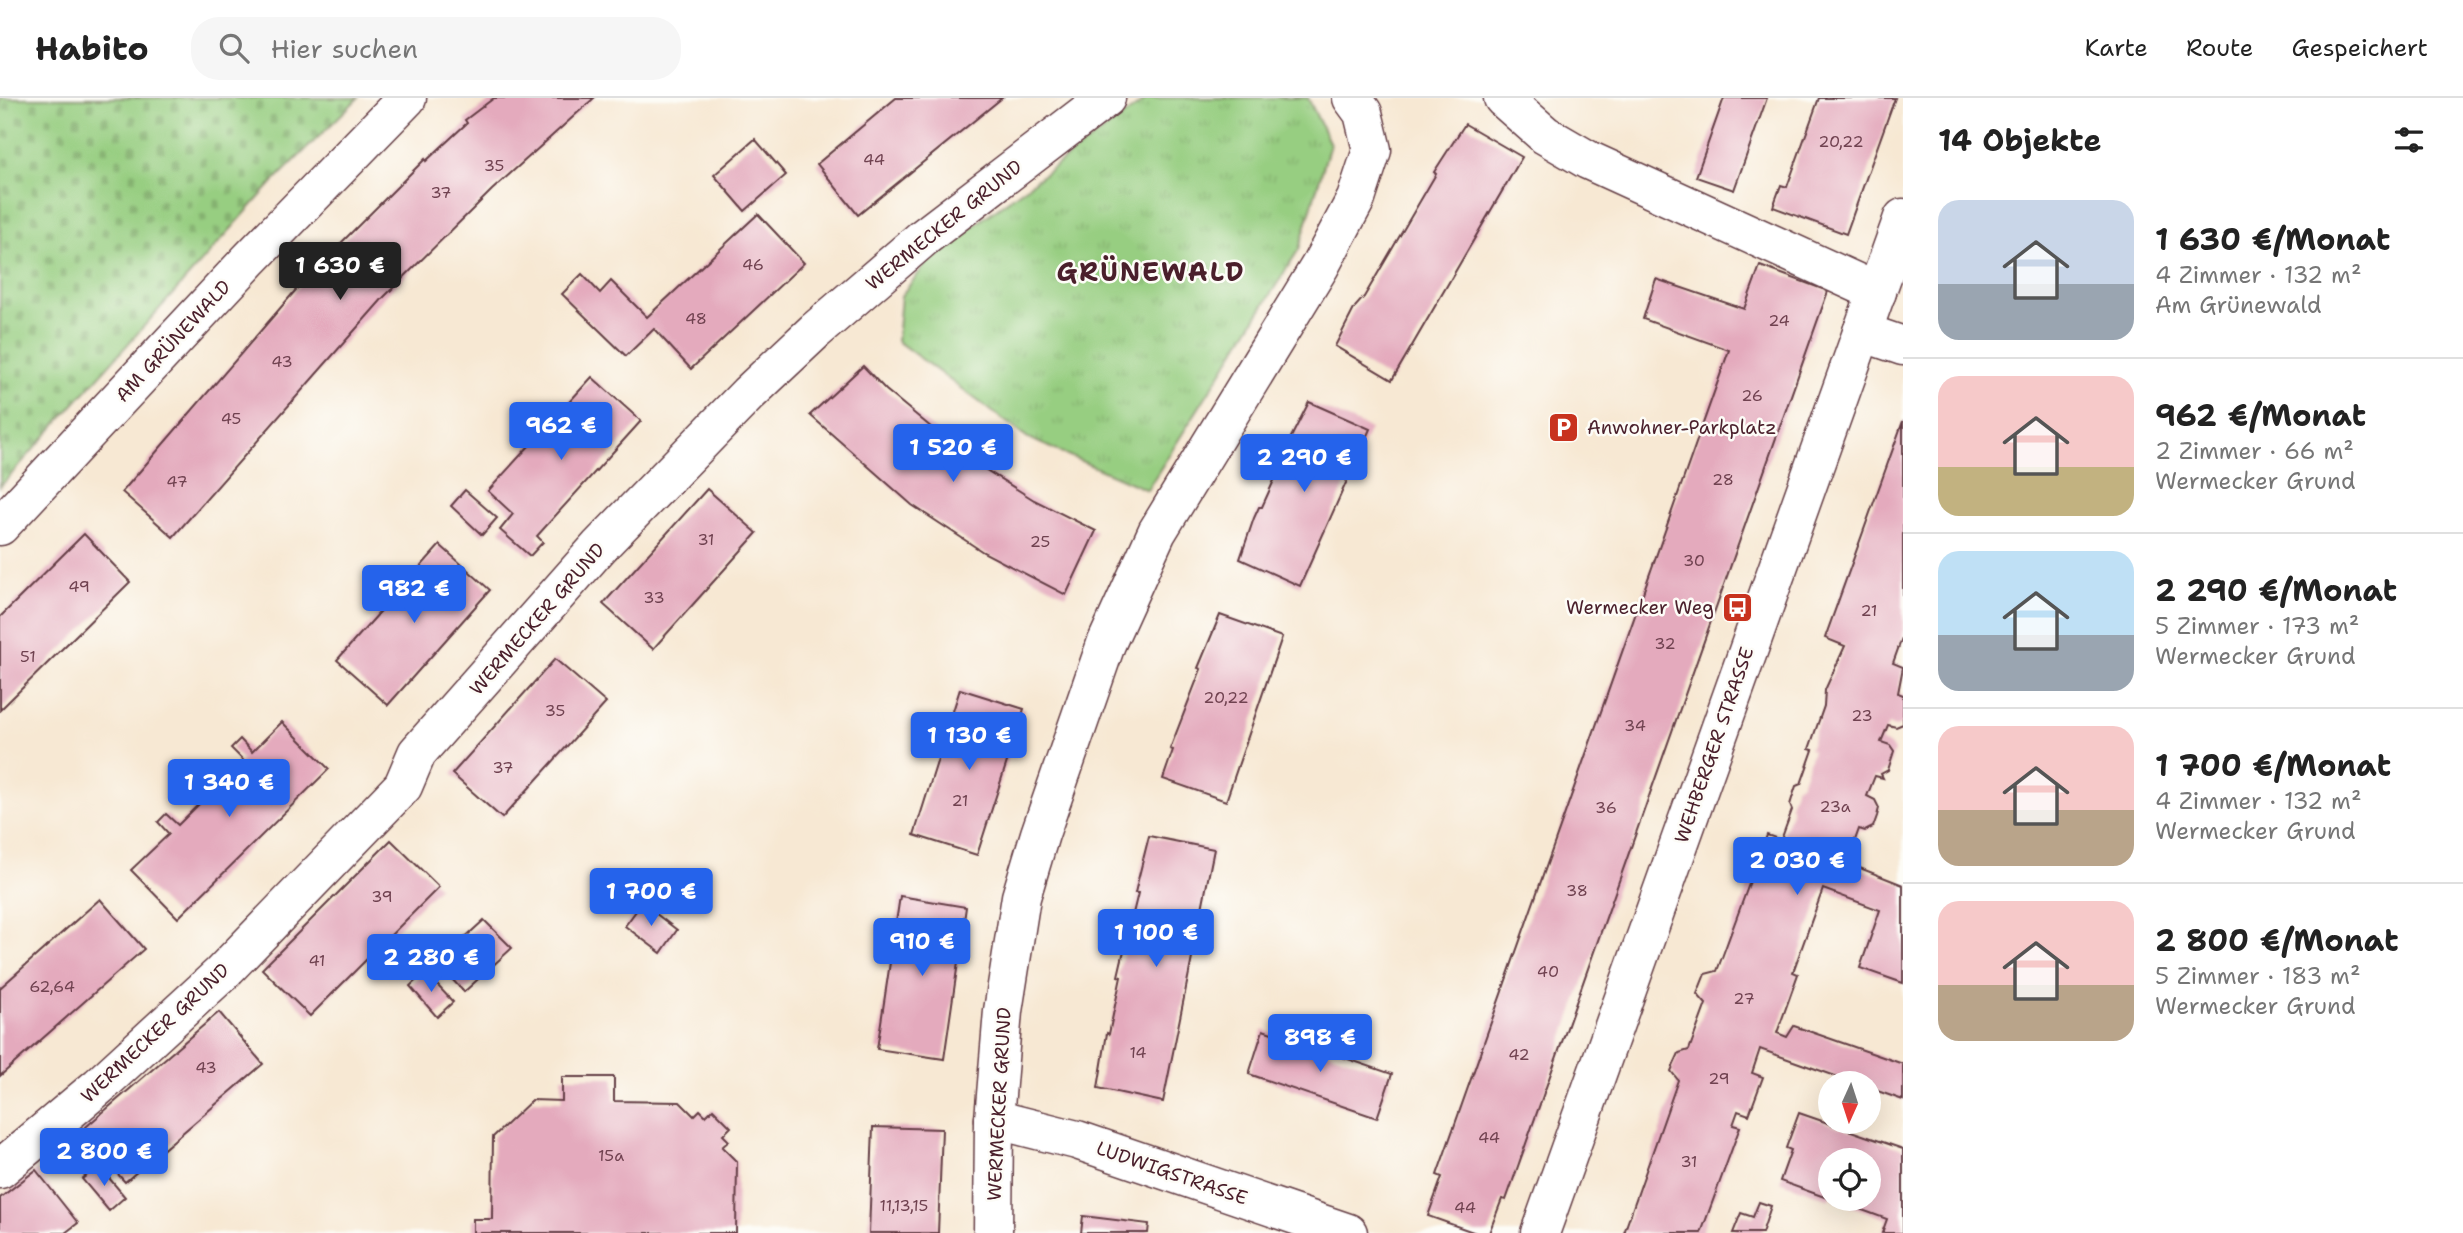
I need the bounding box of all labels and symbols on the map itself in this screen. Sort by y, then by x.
house number: 20,22 [1818,131,1864,152]
house number: 44 [863,149,885,170]
street label: WERMECKER GRUND [861,154,1027,296]
house number: 35 [484,155,504,176]
house number: 37 [430,182,452,203]
pin: 1 630 € [275,242,405,302]
house number: 46 [742,254,764,275]
district label: GRÜNEWALD [1056,254,1246,289]
street label: AM GRÜNEWALD [110,275,236,407]
house number: 48 [685,308,707,329]
house number: 24 [1768,310,1790,331]
house number: 43 [271,351,293,372]
house number: 26 [1741,385,1763,406]
pin: 962 € [512,402,610,462]
house number: 45 [221,408,241,429]
parking icon: Anwohner-Parkplatz [1547,410,1581,444]
place label: Anwohner-Parkplatz [1587,415,1777,440]
pin: 1 520 € [888,424,1018,484]
pin: 2 290 € [1239,434,1369,494]
house number: 28 [1712,469,1734,490]
house number: 47 [166,471,188,492]
house number: 31 [697,529,715,550]
house number: 25 [1030,531,1050,552]
street label: WERMECKER GRUND [464,538,610,700]
house number: 30 [1683,550,1705,571]
pin: 982 € [365,566,463,625]
house number: 49 [68,576,90,597]
house number: 33 [643,587,665,608]
bus stop icon: Wermecker Weg [1720,590,1754,624]
place label: Wermecker Weg [1566,595,1714,620]
house number: 21 [1860,600,1878,621]
house number: 32 [1654,633,1676,654]
street label: WEHBERGER STRASSE [1669,644,1759,846]
house number: 51 [20,646,36,667]
house number: 20,22 [1203,687,1249,708]
house number: 35 [545,700,565,721]
house number: 23 [1851,705,1873,726]
pin: 1 130 € [904,712,1034,772]
house number: 34 [1624,715,1646,736]
house number: 37 [492,757,514,778]
pin: 1 340 € [164,760,294,819]
house number: 21 [951,790,969,811]
house number: 23a [1819,796,1851,817]
house number: 36 [1595,797,1617,818]
pin: 2 030 € [1732,838,1862,897]
pin: 1 700 € [586,868,716,928]
house number: 38 [1566,880,1588,901]
house number: 39 [371,886,393,907]
pin: 1 100 € [1091,910,1221,969]
pin: 910 € [873,918,971,978]
pin: 2 280 € [366,934,496,994]
house number: 41 [308,950,326,971]
street label: WERMECKER GRUND [75,958,235,1108]
house number: 40 [1537,961,1559,982]
house number: 62,64 [29,976,75,997]
house number: 27 [1733,988,1755,1009]
street label: WERMECKER GRUND [981,1006,1017,1202]
pin: 898 € [1271,1014,1369,1074]
house number: 14 [1129,1042,1147,1063]
house number: 42 [1508,1044,1530,1065]
house number: 43 [195,1057,217,1078]
house number: 29 [1708,1068,1730,1089]
north arrow [1818,1071,1881,1134]
house number: 44 [1478,1127,1500,1148]
pin: 2 800 € [39,1128,169,1188]
street label: LUDWIGSTRASSE [1093,1135,1251,1211]
house number: 15a [598,1145,624,1166]
house number: 31 [1680,1151,1698,1172]
house number: 11,13,15 [880,1195,928,1216]
house number: 44 [1454,1197,1476,1218]

